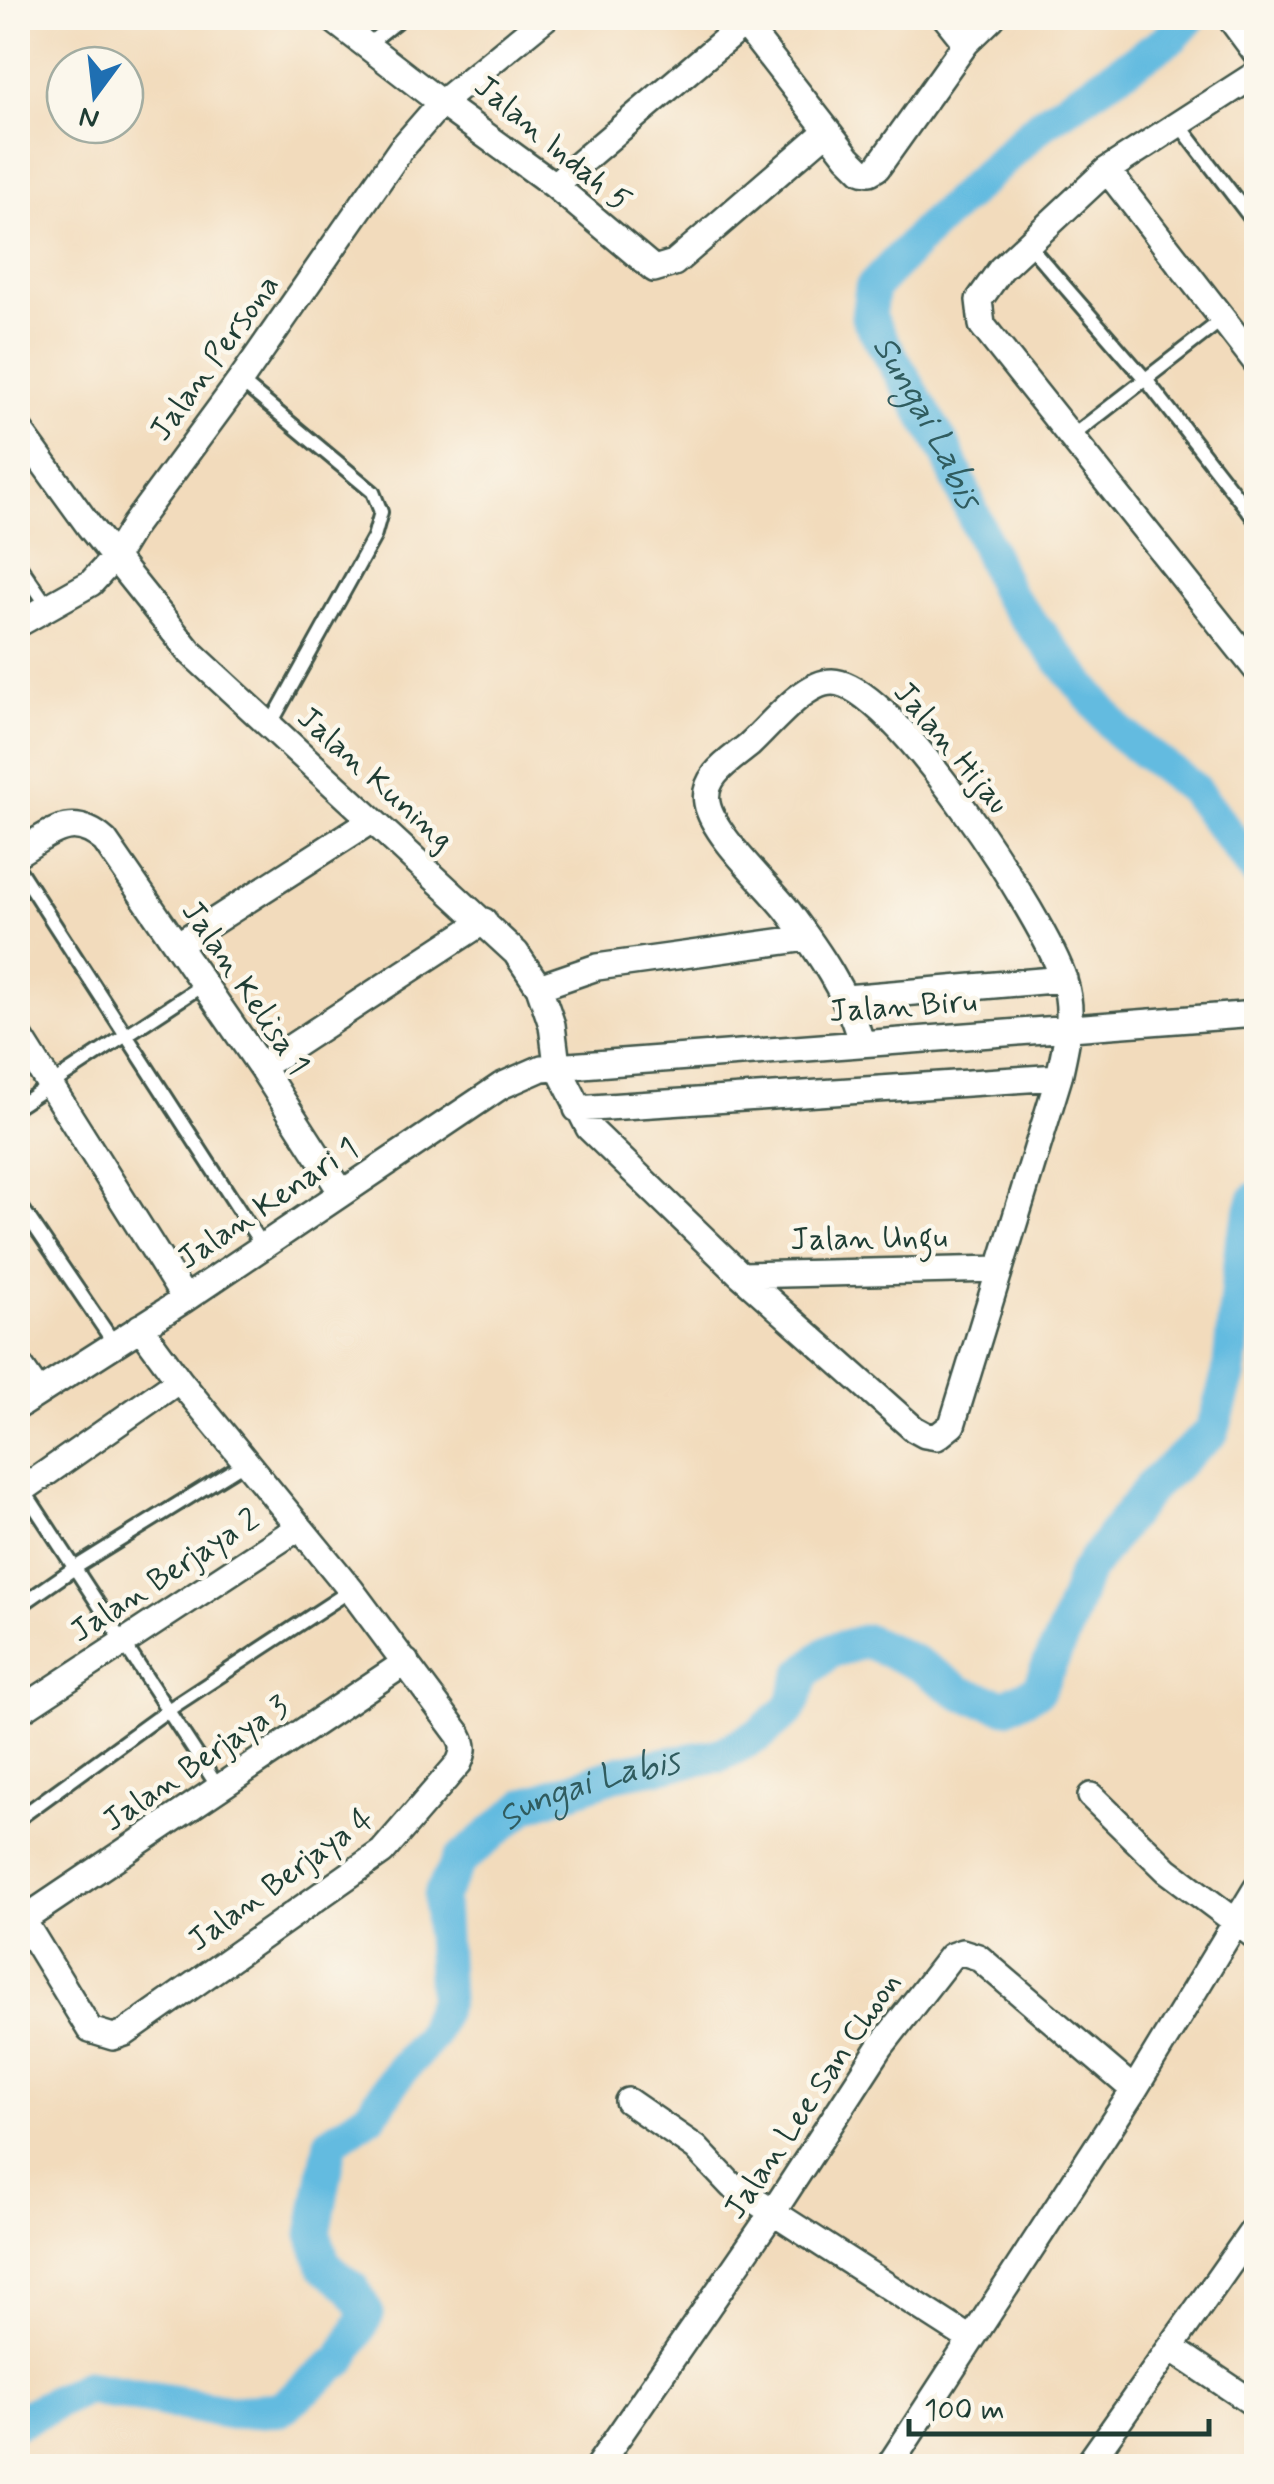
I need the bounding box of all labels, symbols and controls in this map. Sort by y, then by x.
north arrow [45,45,145,145]
street label: Jalan Indah 5 [465,66,639,222]
text: N [75,96,103,137]
street label: Jalan Persona [140,266,290,450]
water label: Sungai Labis [861,328,992,518]
street label: Jalan Hijau [883,673,1019,823]
street label: Jalan Kuning [288,697,462,861]
street label: Jalan Kelisa 1 [171,893,319,1083]
street label: Jalan Biru [828,981,978,1033]
street label: Jalan Kenari 1 [169,1128,367,1280]
street label: Jalan Ungu [790,1217,948,1264]
street label: Jalan Berjaya 2 [62,1499,268,1653]
street label: Jalan Berjaya 3 [95,1686,297,1842]
water label: Sungai Labis [488,1739,686,1842]
street label: Jalan Berjaya 4 [180,1798,382,1962]
street label: Jalan Lee San Choon [715,1964,911,2228]
scale bar [909,2374,1209,2436]
text: 100 m [924,2391,1005,2430]

